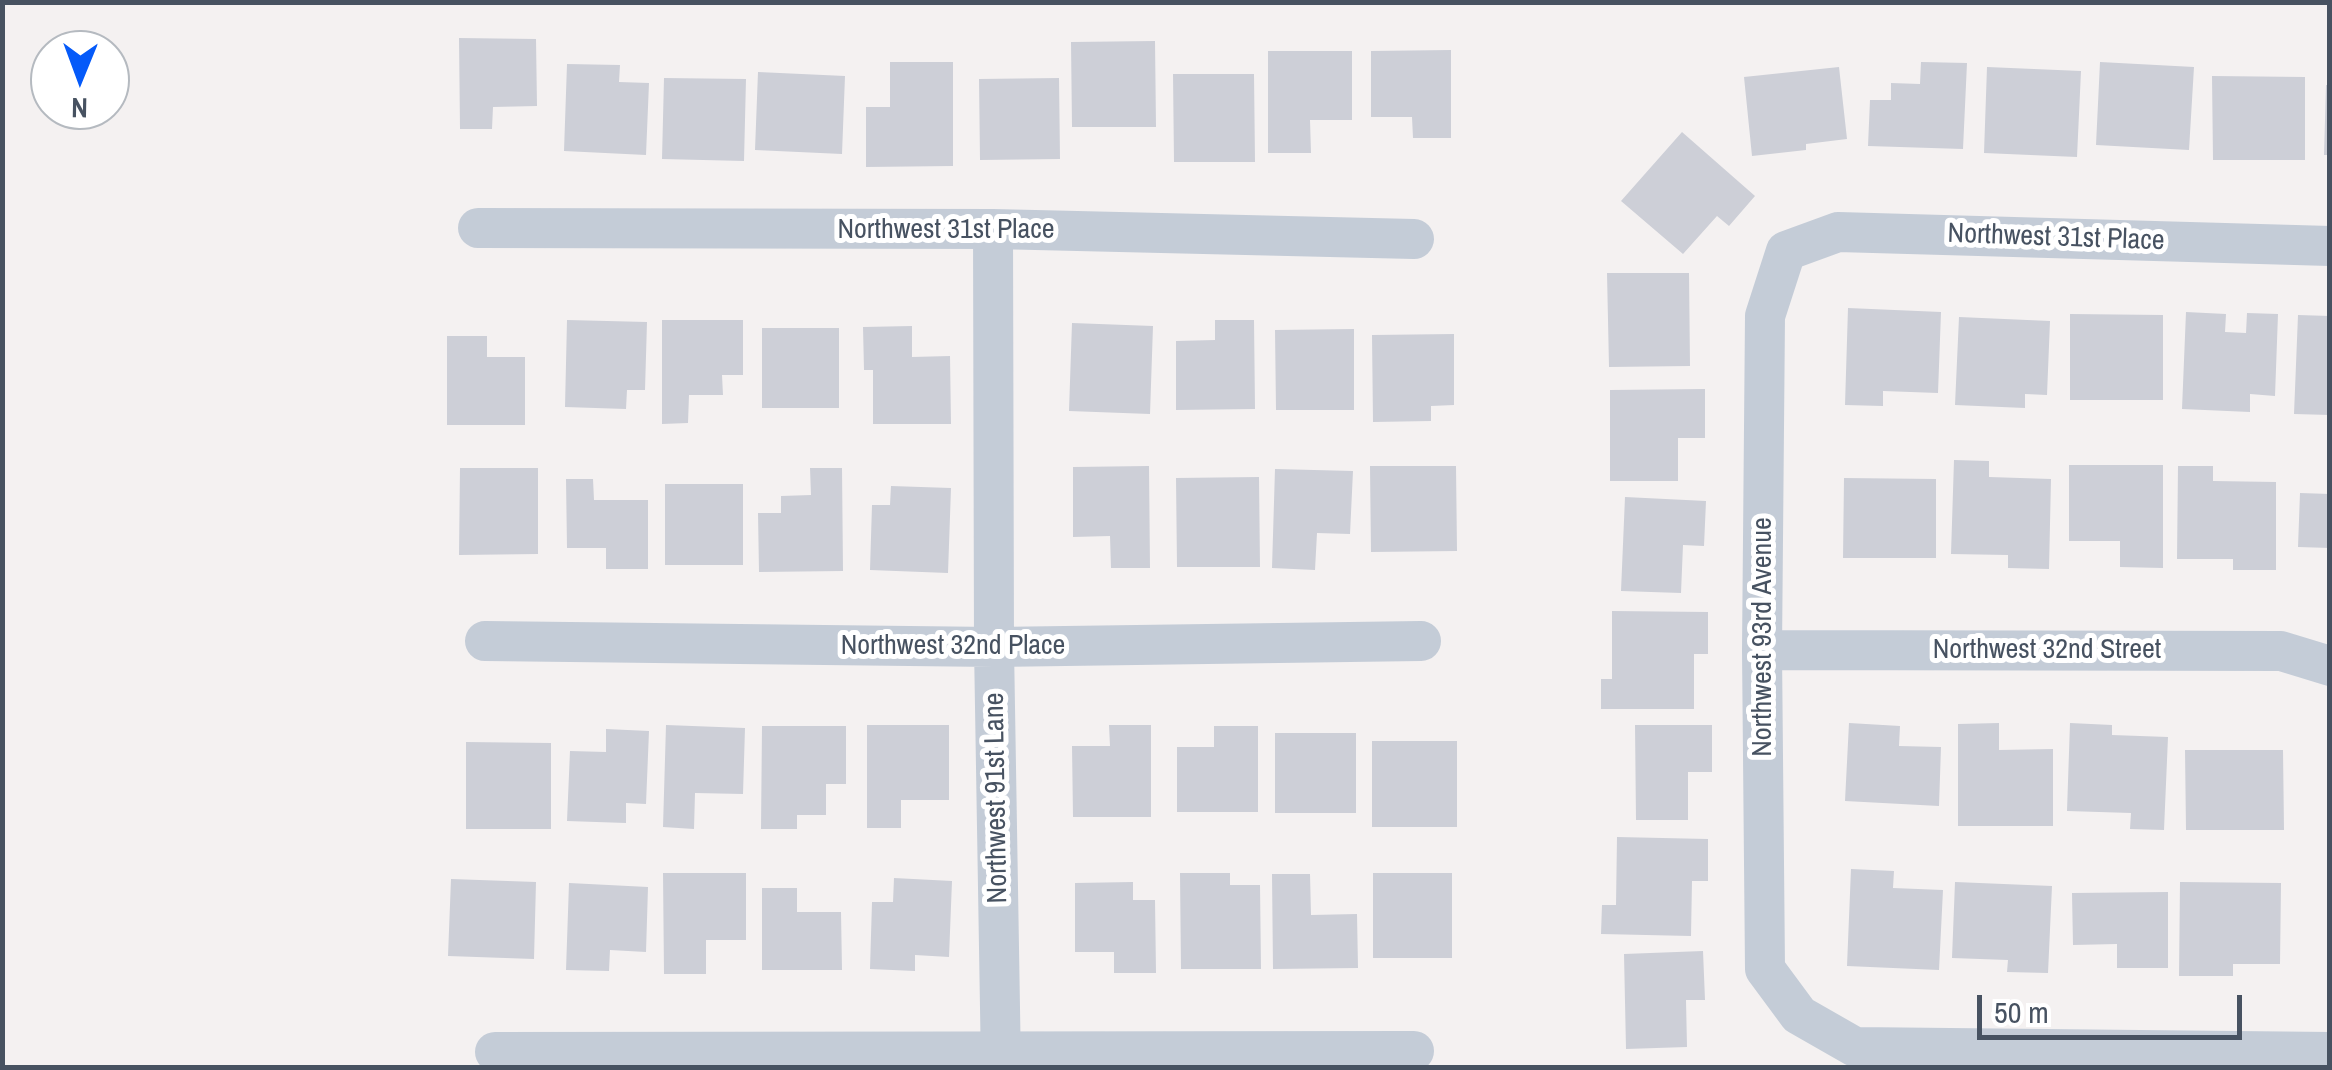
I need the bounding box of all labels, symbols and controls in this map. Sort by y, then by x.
north arrow [30,30,130,130]
text: N [71,89,88,127]
street label: Northwest 31st Place [838,213,1054,247]
street label: Northwest 31st Place [1947,217,2165,259]
street label: Northwest 93rd Avenue [1746,517,1780,757]
street label: Northwest 32nd Place [841,629,1065,663]
street label: Northwest 32nd Street [1933,633,2161,667]
street label: Northwest 91st Lane [978,692,1016,904]
scale bar [1982,975,2247,1037]
text: 50 m [1994,992,2049,1032]

